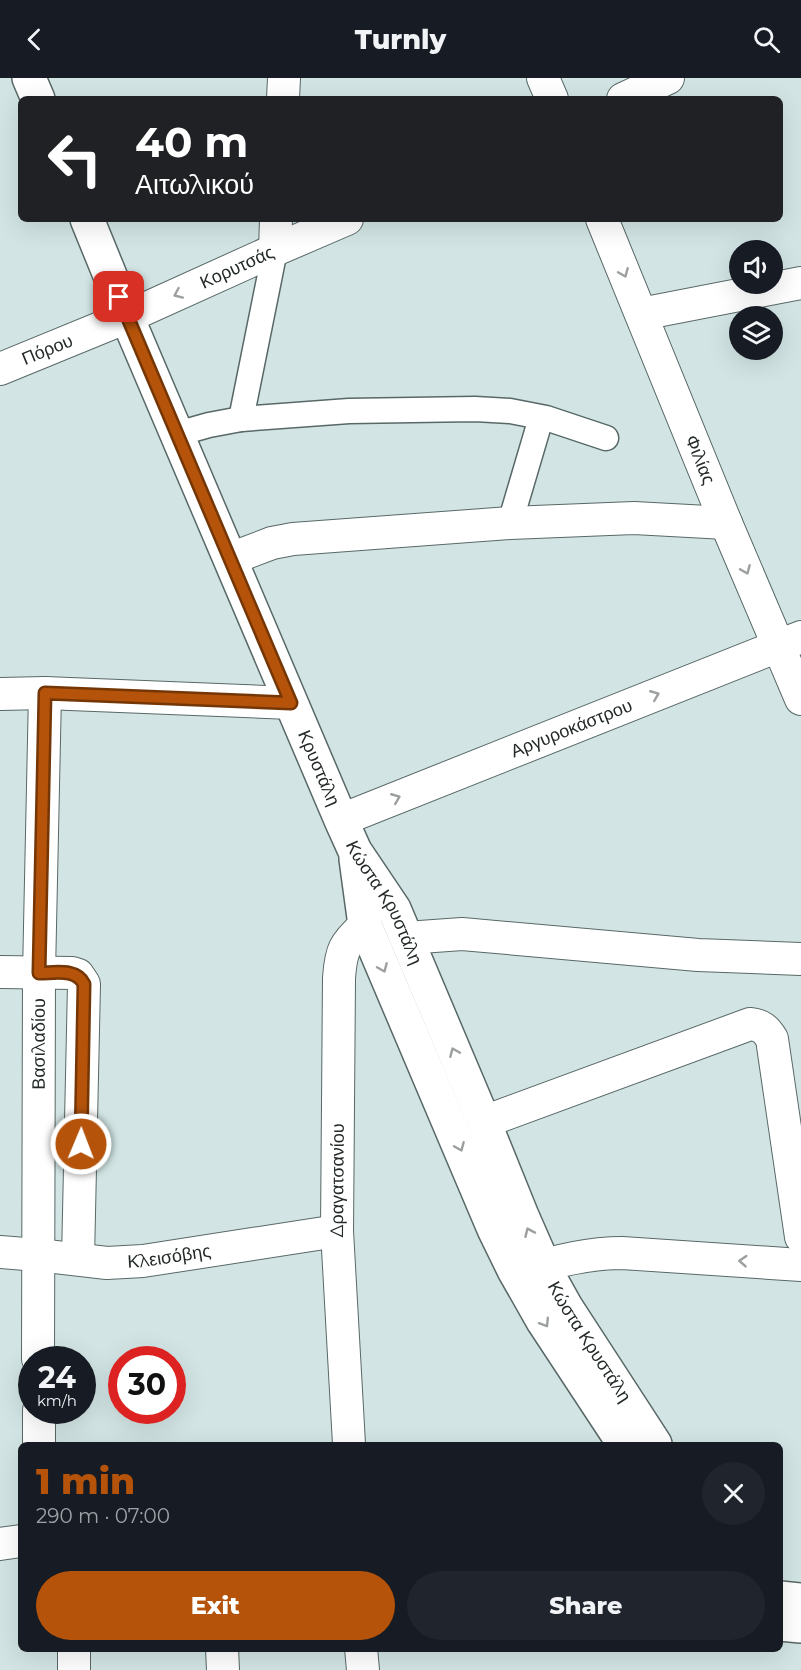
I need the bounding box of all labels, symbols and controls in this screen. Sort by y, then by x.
icon: back [18,23,51,56]
text: Turnly [355,23,446,56]
icon: search [750,23,783,56]
text: 40 m [135,116,248,168]
icon: left [36,120,114,198]
text: Αιτωλικού [135,168,254,201]
map controls [729,240,783,360]
button: sound [729,240,783,294]
street label: Κορυτσάς [197,241,278,293]
one-way arrow [617,267,629,278]
pin [93,271,144,322]
icon: arrive [102,280,135,313]
one-way arrow [174,286,185,298]
button: layers [729,306,783,360]
street label: Πόρου [18,329,76,370]
street label: Φιλίας [680,432,720,488]
one-way arrow [739,564,751,575]
one-way arrow [649,690,660,702]
street label: Αργυροκάστρου [507,694,635,762]
street label: Κρυστάλη [293,727,345,809]
one-way arrow [389,793,400,805]
street label: Κώστα Κρυστάλη [341,837,427,968]
one-way arrow [376,962,388,973]
street label: Βασιλαδίου [28,998,50,1090]
one-way arrow [450,1047,462,1058]
position arrow [49,1112,113,1176]
street label: Δραγατσανίου [326,1123,349,1238]
one-way arrow [453,1141,465,1152]
one-way arrow [524,1228,536,1239]
street label: Κλεισόβης [127,1240,213,1273]
one-way arrow [738,1255,747,1268]
street label: Κώστα Κρυστάλη [543,1277,636,1406]
one-way arrow [537,1316,548,1327]
speed limit sign: 30 [108,1346,186,1424]
text: 24 [38,1359,76,1396]
text: km/h [37,1391,77,1410]
text: 1 min [36,1459,135,1503]
button: close [702,1462,765,1525]
text: 290 m · 07:00 [36,1504,170,1528]
button: Exit [36,1571,395,1640]
button: Share [407,1571,765,1640]

